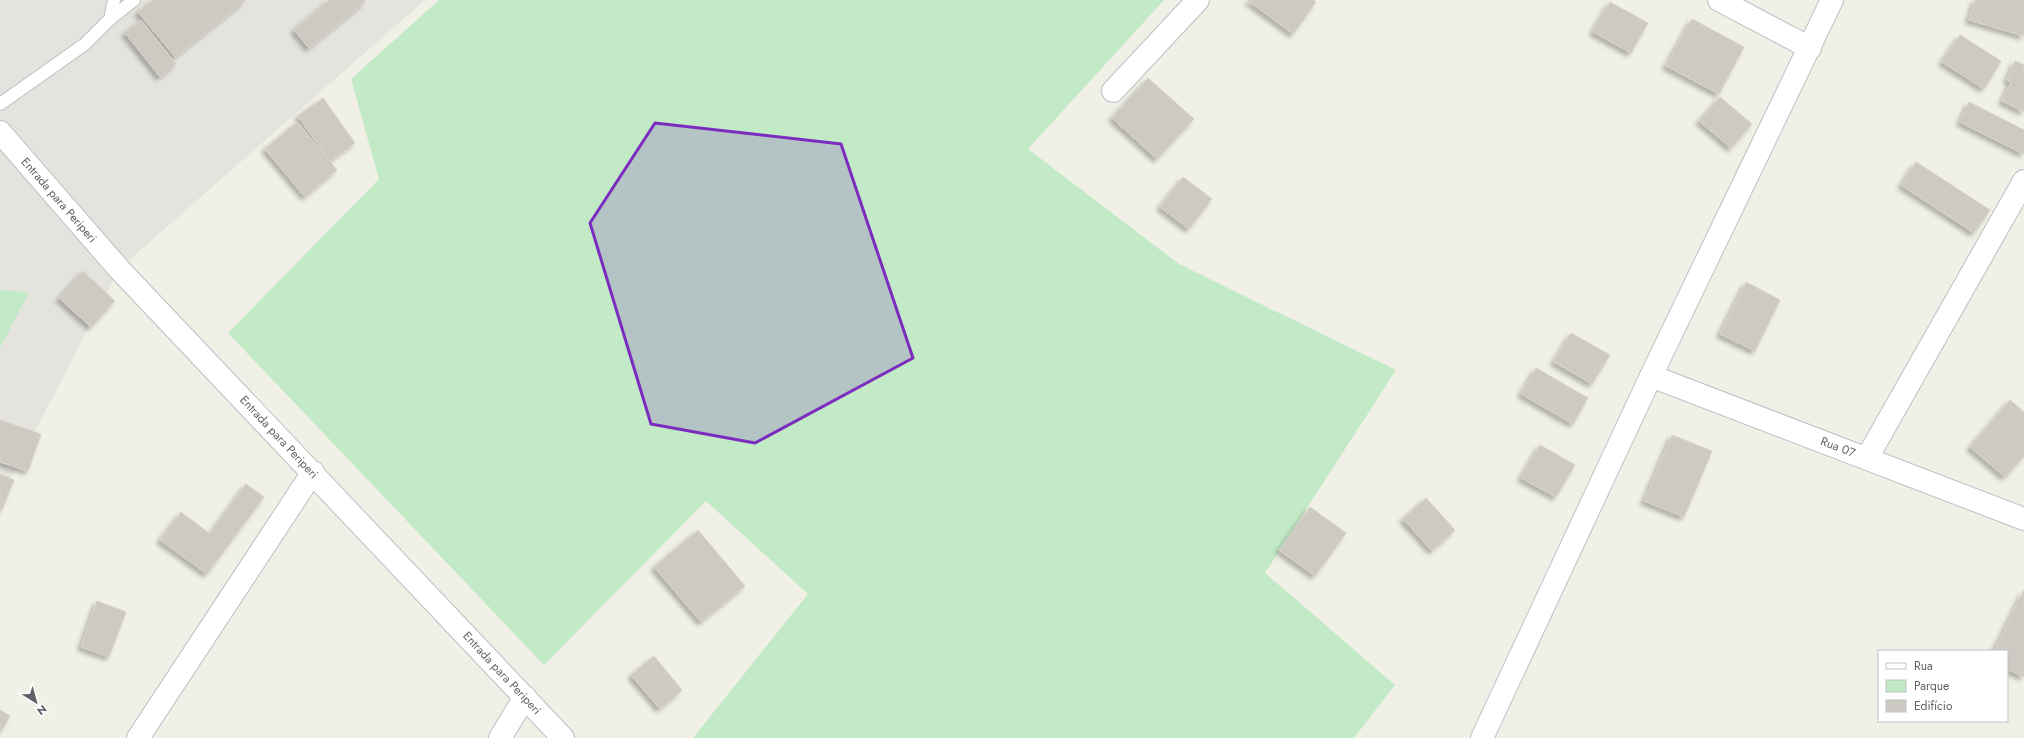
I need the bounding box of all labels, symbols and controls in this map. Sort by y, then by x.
street label: Entrada para Periperi [17,153,101,247]
street label: Entrada para Periperi [236,391,322,483]
street label: Rua 07 [1818,432,1859,462]
street label: Entrada para Periperi [459,627,545,719]
legend [1878,650,2008,722]
text: Rua [1914,657,1933,675]
text: Parque [1914,677,1949,695]
north arrow [16,682,56,722]
text: Edifício [1914,697,1953,715]
text: N [34,701,50,719]

